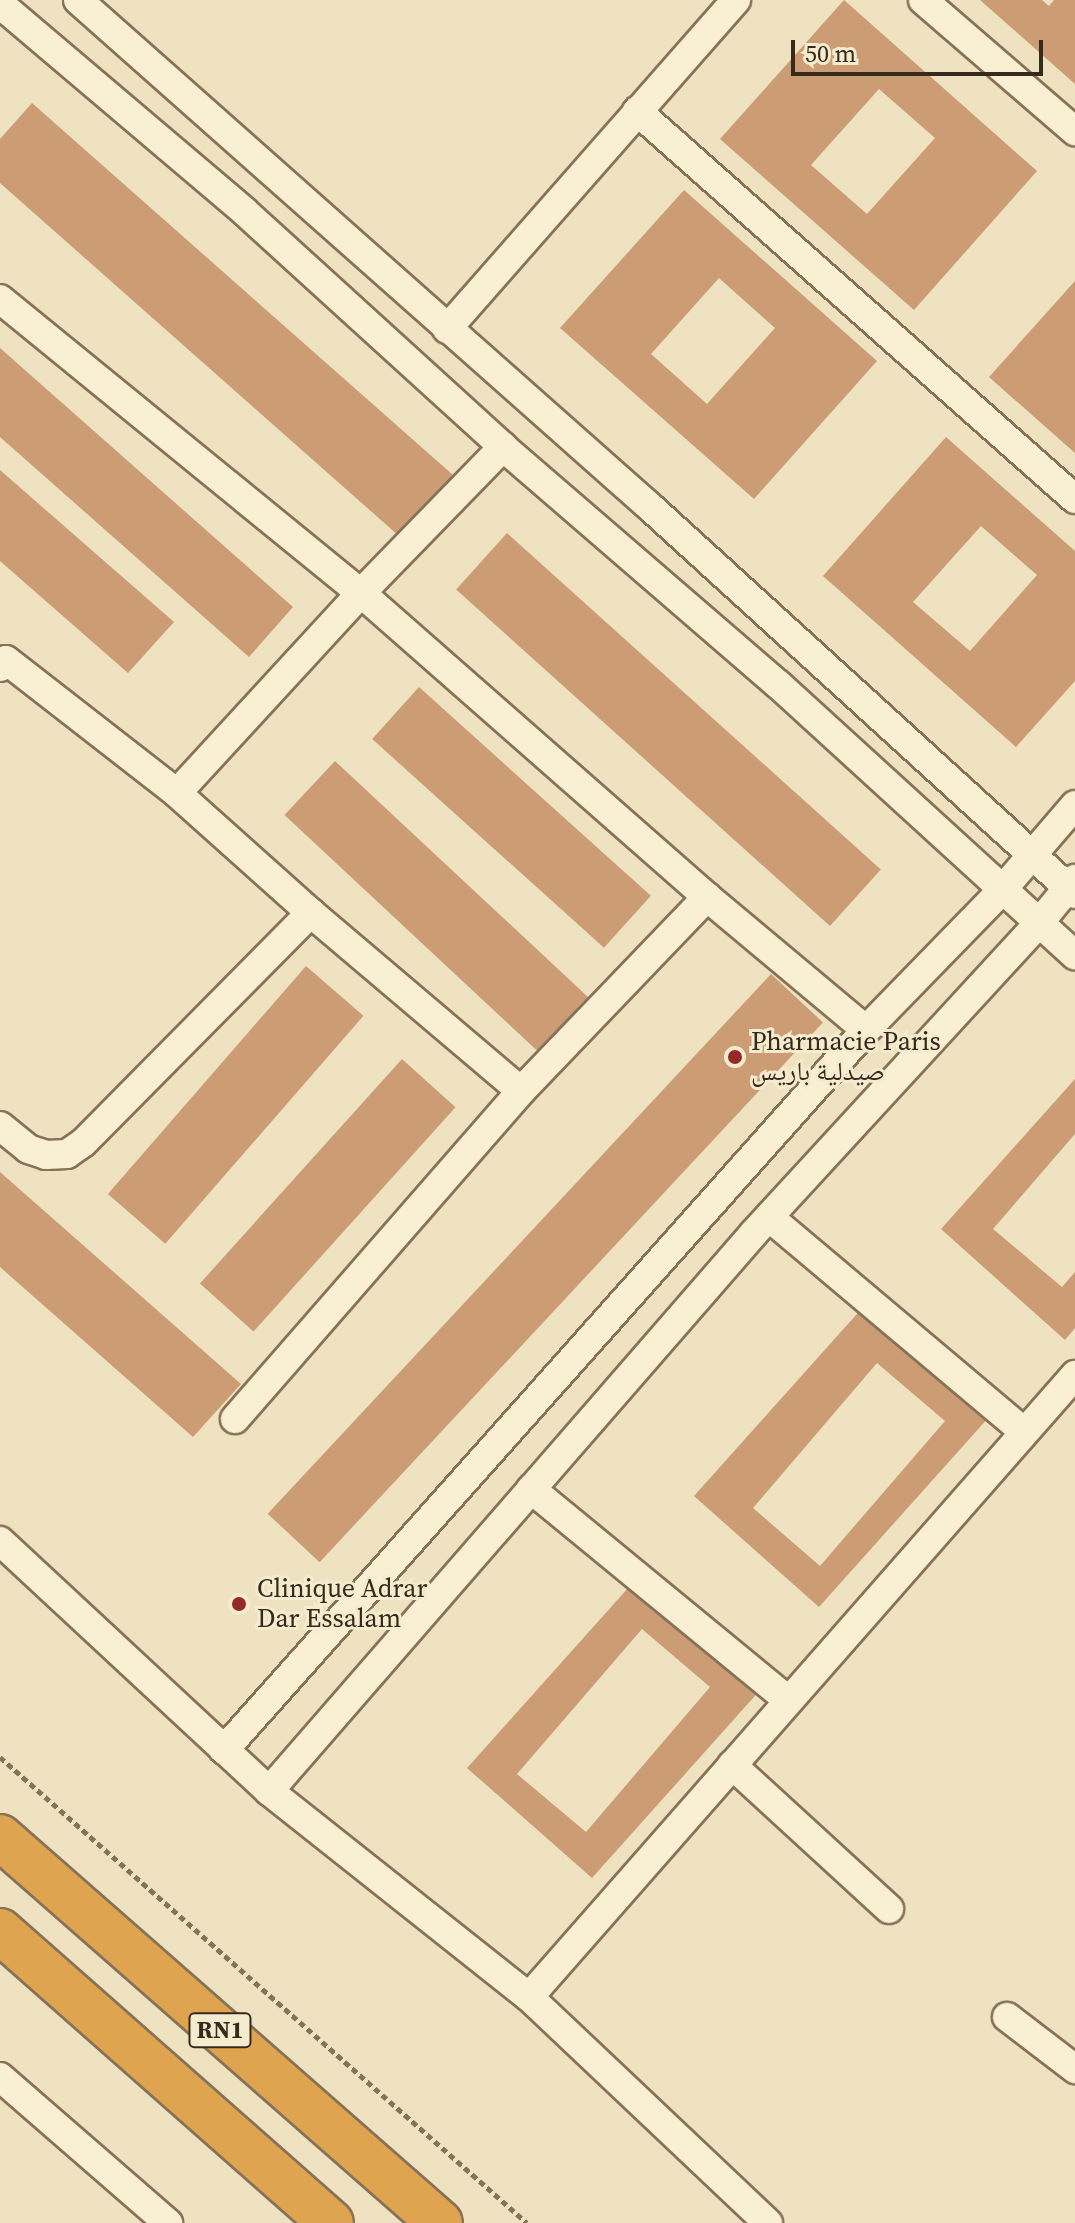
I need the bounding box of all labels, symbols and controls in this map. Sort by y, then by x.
scale bar [795,24,1047,74]
text: 50 m [805,37,856,70]
place label: Pharmacie Paris صيدلية باريس [751,1026,941,1088]
marker: Pharmacie Paris صيدلية باريس [726,1048,744,1066]
place label: Clinique Adrar Dar Essalam [257,1573,427,1634]
marker: Clinique Adrar Dar Essalam [228,1593,250,1615]
road number: RN1 [188,2010,252,2050]

